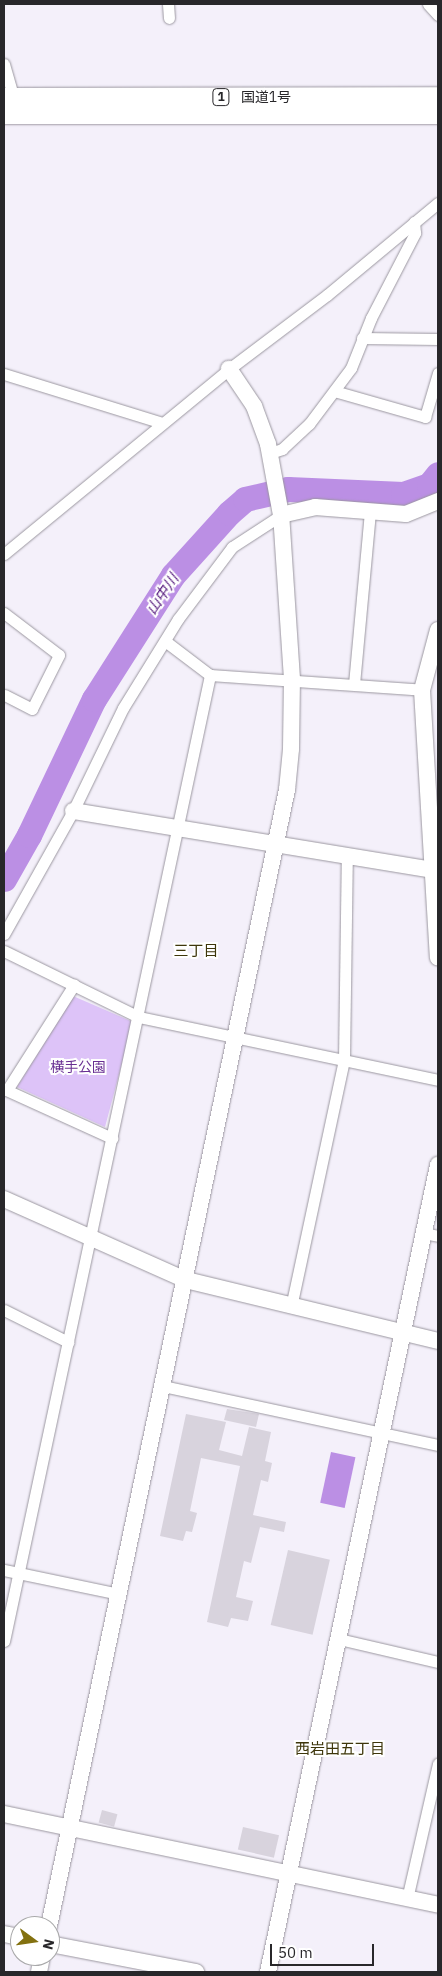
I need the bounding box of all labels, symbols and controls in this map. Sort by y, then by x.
road number: 1 [212,88,230,106]
street label: 国道1号 [241,89,291,105]
water label: 山中川 [142,570,182,618]
district label: 三丁目 [174,942,218,960]
park label: 横手公園 [50,1059,106,1075]
district label: 西岩田五丁目 [295,1740,385,1758]
north arrow [10,1916,60,1966]
scale bar [272,1934,376,1966]
text: N [39,1937,59,1951]
text: 50 m [278,1943,313,1962]

